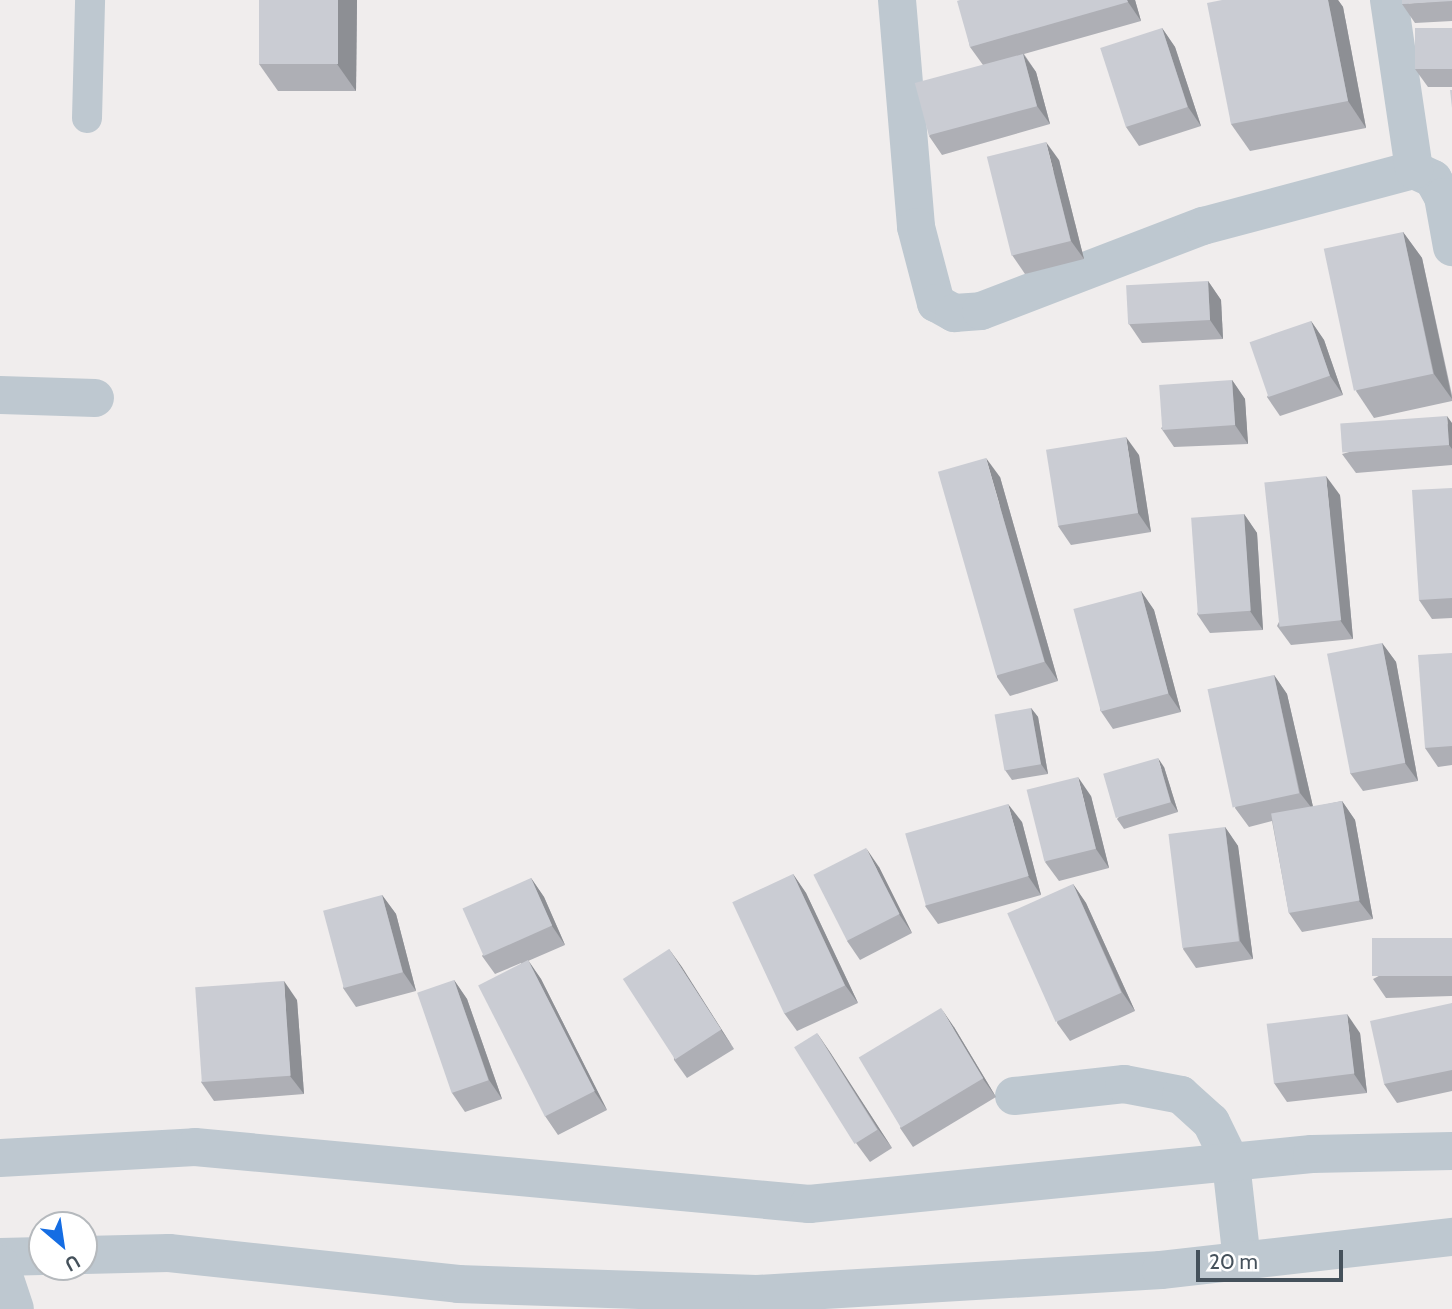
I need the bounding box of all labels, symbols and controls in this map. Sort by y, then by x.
north arrow [28,1211,98,1281]
scale bar [1200,1236,1347,1280]
text: 20 m [1209,1249,1258,1274]
text: U [61,1250,84,1276]

